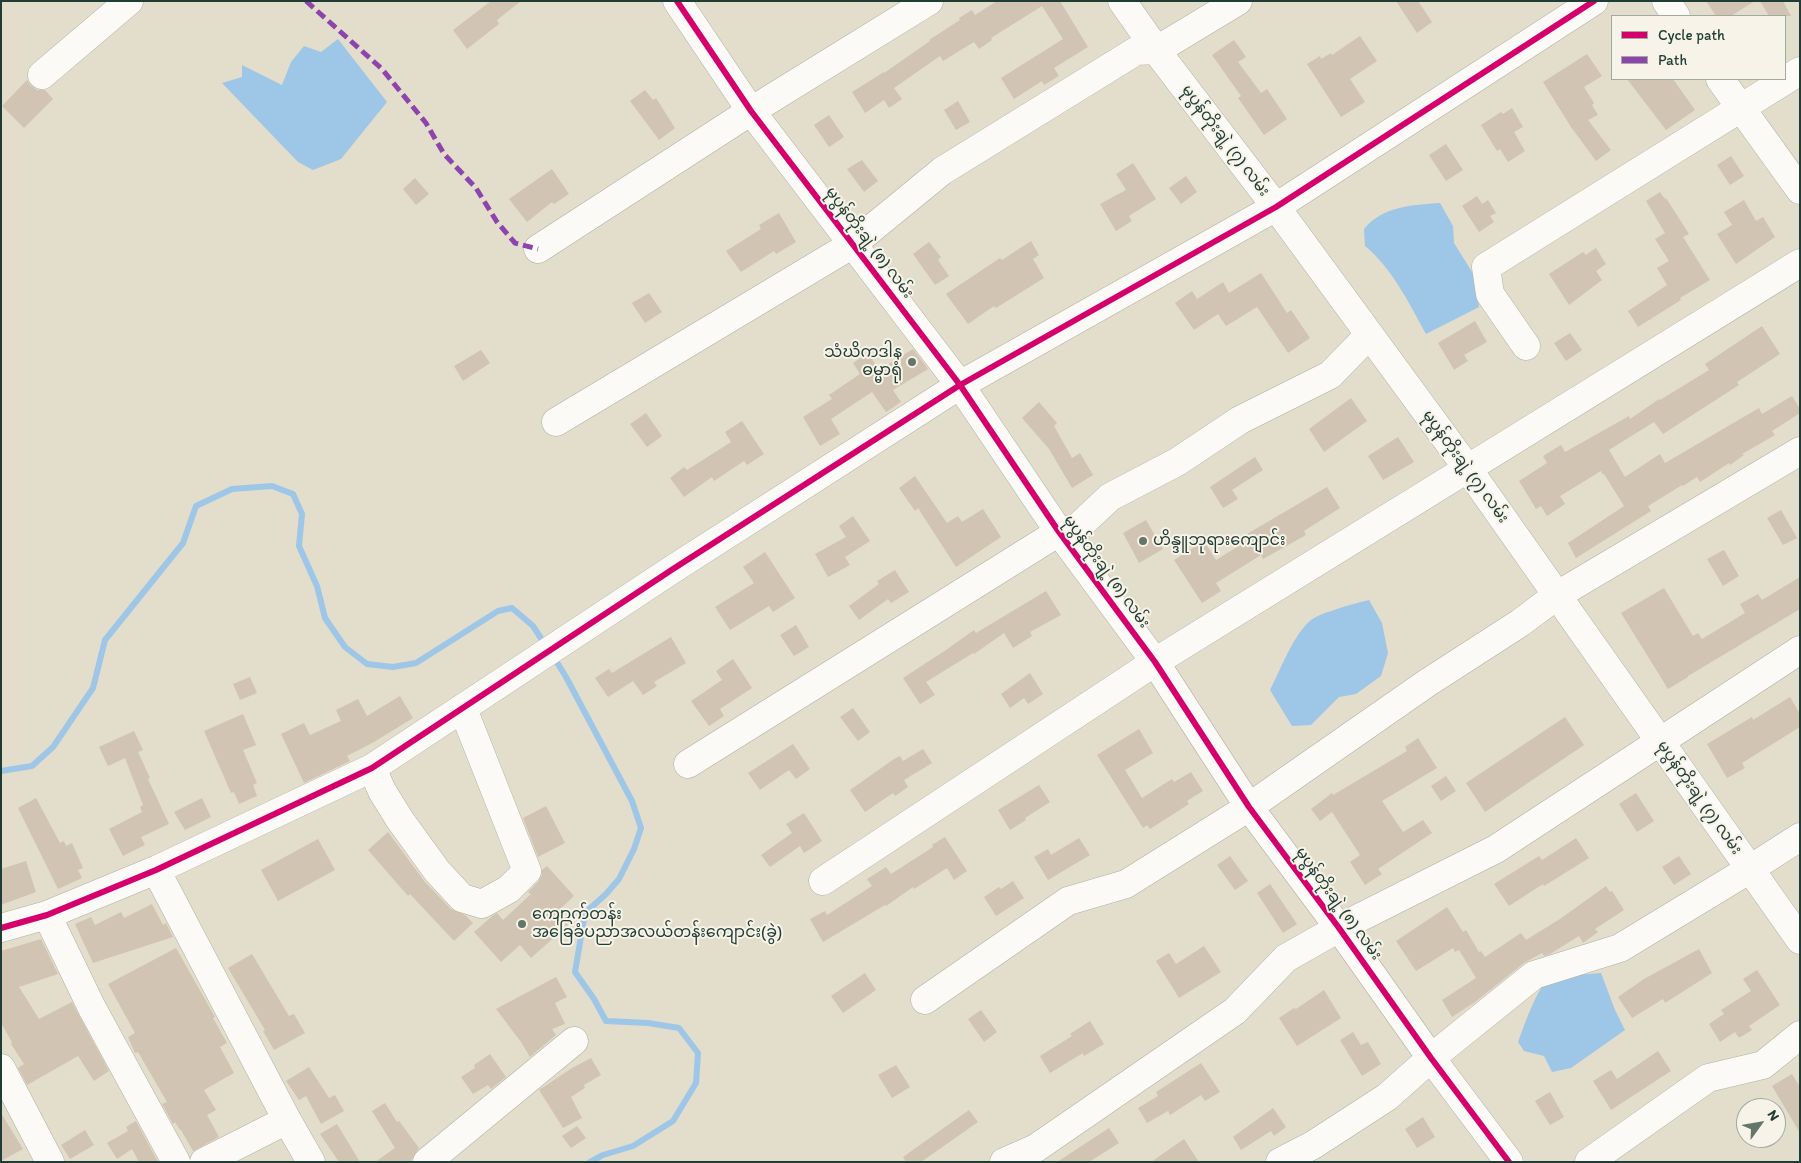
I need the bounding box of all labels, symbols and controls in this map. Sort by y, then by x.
legend [1611,15,1786,80]
text: Cycle path [1658,26,1725,44]
text: Path [1658,51,1687,69]
street label: မုပွန်တိုးချဲ့ (၇) လမ်း [1177,81,1273,201]
street label: မုပွန်တိုးချဲ့ (၈) လမ်း [821,183,917,303]
place label: သံဃိကဒါန ဓမ္မာရုံ [824,343,902,381]
marker: သံဃိကဒါန ဓမ္မာရုံ [906,356,918,368]
street label: မုပွန်တိုးချဲ့ (၇) လမ်း [1418,407,1512,527]
street label: မုပွန်တိုးချဲ့ (၈) လမ်း [1059,512,1153,632]
place label: ဟိန္ဒူဘုရားကျောင်း [1153,531,1285,551]
marker: ဟိန္ဒူဘုရားကျောင်း [1137,535,1149,547]
street label: မုပွန်တိုးချဲ့ (၇) လမ်း [1652,737,1746,859]
street label: မုပွန်တိုးချဲ့ (၈) လမ်း [1291,844,1385,964]
place label: ကျောက်တန်း အခြေခံပညာအလယ်တန်းကျောင်း(ခွဲ) [532,905,782,943]
marker: ကျောက်တန်း အခြေခံပညာအလယ်တန်းကျောင်း(ခွဲ) [516,918,528,930]
north arrow [1736,1098,1786,1148]
text: N [1764,1107,1783,1124]

